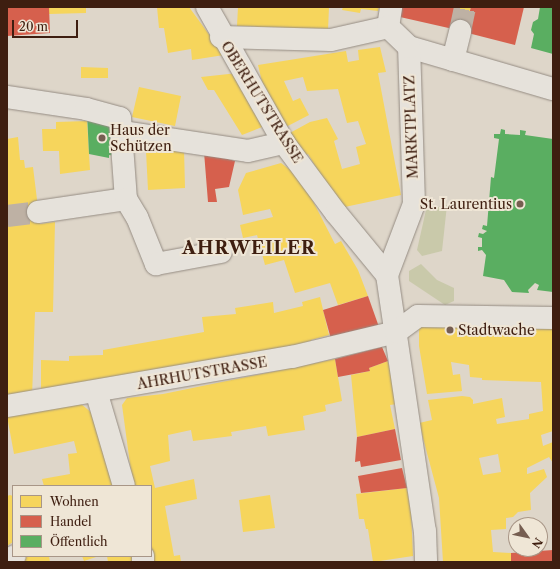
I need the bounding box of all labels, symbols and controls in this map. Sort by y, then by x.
scale bar [14,12,80,38]
text: 20 m [19,19,48,34]
street label: OBERHUTSTRASSE [218,38,306,166]
street label: MARKTPLATZ [401,75,421,179]
place label: Haus der Schützen [110,122,172,154]
marker: Haus der Schützen [97,133,107,143]
place label: St. Laurentius [420,196,512,212]
marker: St. Laurentius [515,199,525,209]
district label: AHRWEILER [182,237,316,259]
place label: Stadtwache [458,322,535,338]
marker: Stadtwache [445,325,455,335]
street label: AHRHUTSTRASSE [136,353,268,393]
legend [12,485,152,557]
text: Wohnen [50,494,99,509]
text: Handel [50,514,92,529]
north arrow [508,517,548,557]
text: Öffentlich [50,534,108,549]
text: N [529,535,546,551]

